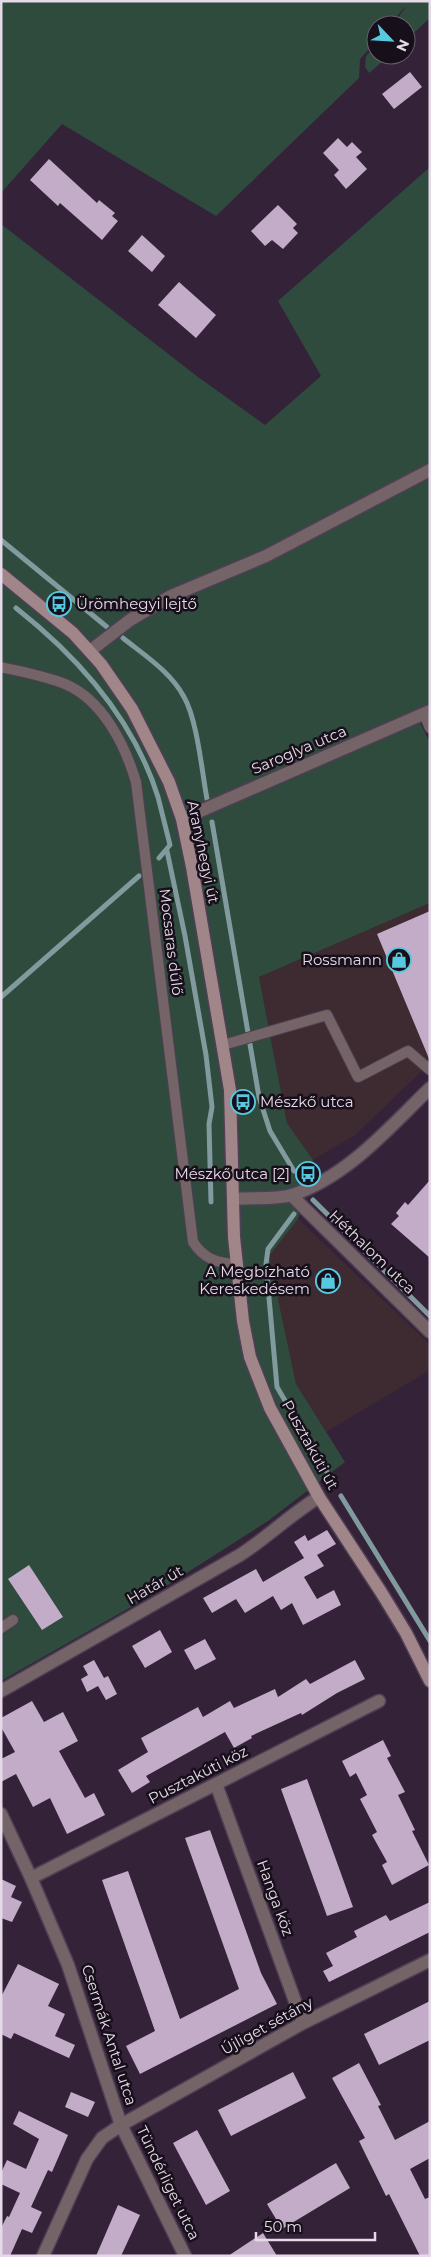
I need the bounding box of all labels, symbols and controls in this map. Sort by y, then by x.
north arrow [366,15,416,65]
text: N [392,37,413,54]
bus stop icon: Ürömhegyi lejtő [46,591,72,617]
place label: Ürömhegyi lejtő [76,594,197,613]
street label: Saroglya utca [248,721,349,778]
street label: Aranyhegyi út [183,799,224,905]
street label: Mocsaras dűlő [156,887,187,996]
shop icon: Rossmann [386,947,412,973]
place label: Rossmann [302,950,382,969]
bus stop icon: Mészkő utca [230,1089,256,1115]
place label: Mészkő utca [260,1092,354,1111]
bus stop icon: Mészkő utca [2] [295,1161,321,1187]
place label: Mészkő utca [2] [174,1164,290,1183]
street label: Héthalom utca [325,1206,420,1298]
place label: A Megbízható Kereskedésem [199,1262,310,1298]
shop icon: A Megbízható Kereskedésem [315,1268,341,1294]
street label: Pusztakúti út [278,1397,343,1493]
street label: Határ út [123,1561,186,1608]
street label: Pusztakúti köz [145,1741,251,1808]
street label: Hanga köz [253,1857,298,1939]
street label: Csermák Antal utca [78,1962,141,2108]
street label: Újliget sétány [217,1992,317,2059]
street label: Tündérliget utca [133,2123,204,2243]
scale bar [256,2210,375,2242]
text: 50 m [264,2217,302,2236]

